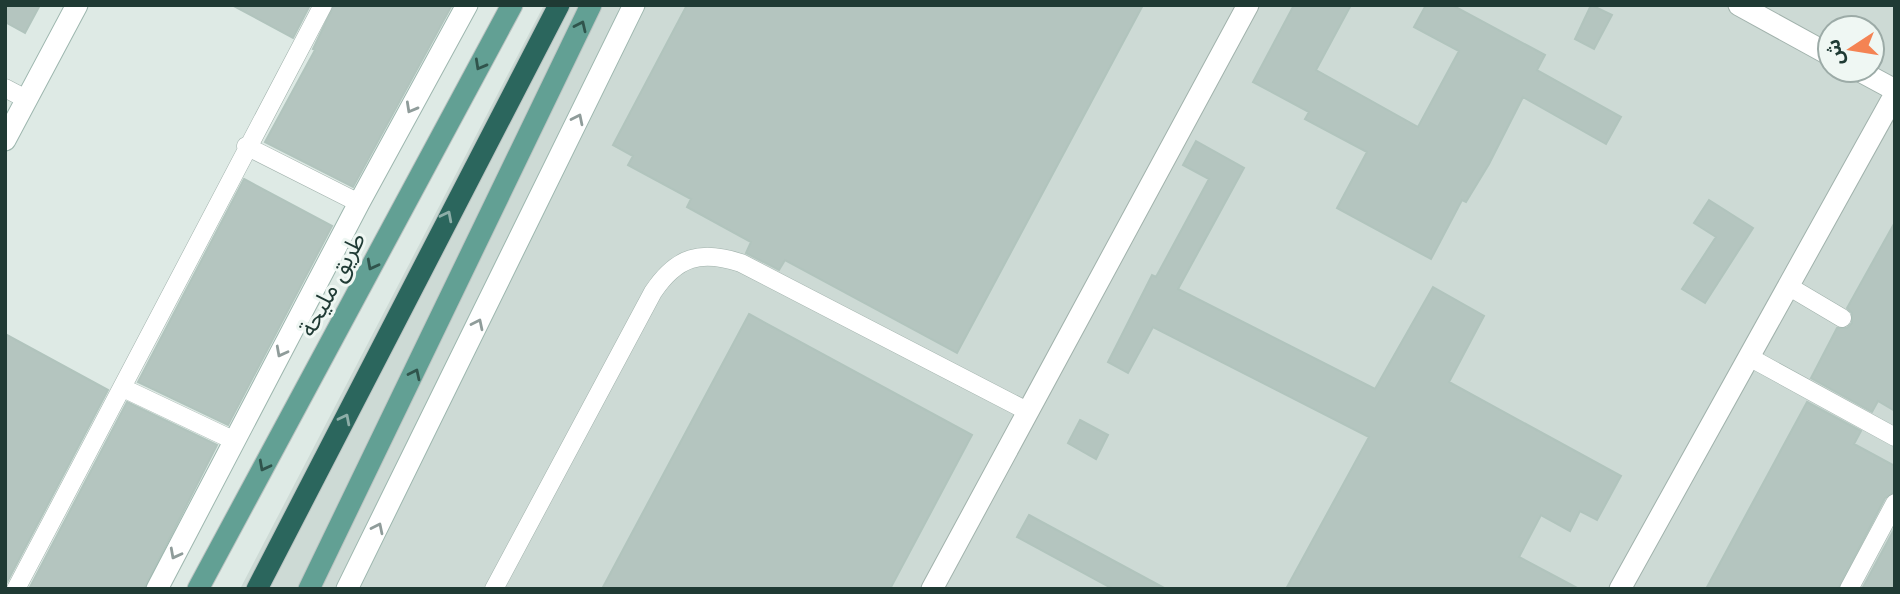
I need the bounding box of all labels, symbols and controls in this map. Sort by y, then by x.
north arrow [1816,14,1886,84]
one-way arrow [572,21,586,33]
text: ش [1820,37,1849,68]
one-way arrow [474,58,488,70]
one-way arrow [406,101,419,113]
one-way arrow [570,114,584,126]
one-way arrow [439,211,453,223]
street label: طريق مليحة [292,227,372,341]
one-way arrow [366,258,380,271]
one-way arrow [470,319,484,331]
one-way arrow [276,345,289,357]
one-way arrow [406,369,420,381]
one-way arrow [336,414,350,426]
one-way arrow [259,459,272,471]
one-way arrow [370,523,384,535]
one-way arrow [170,547,184,559]

